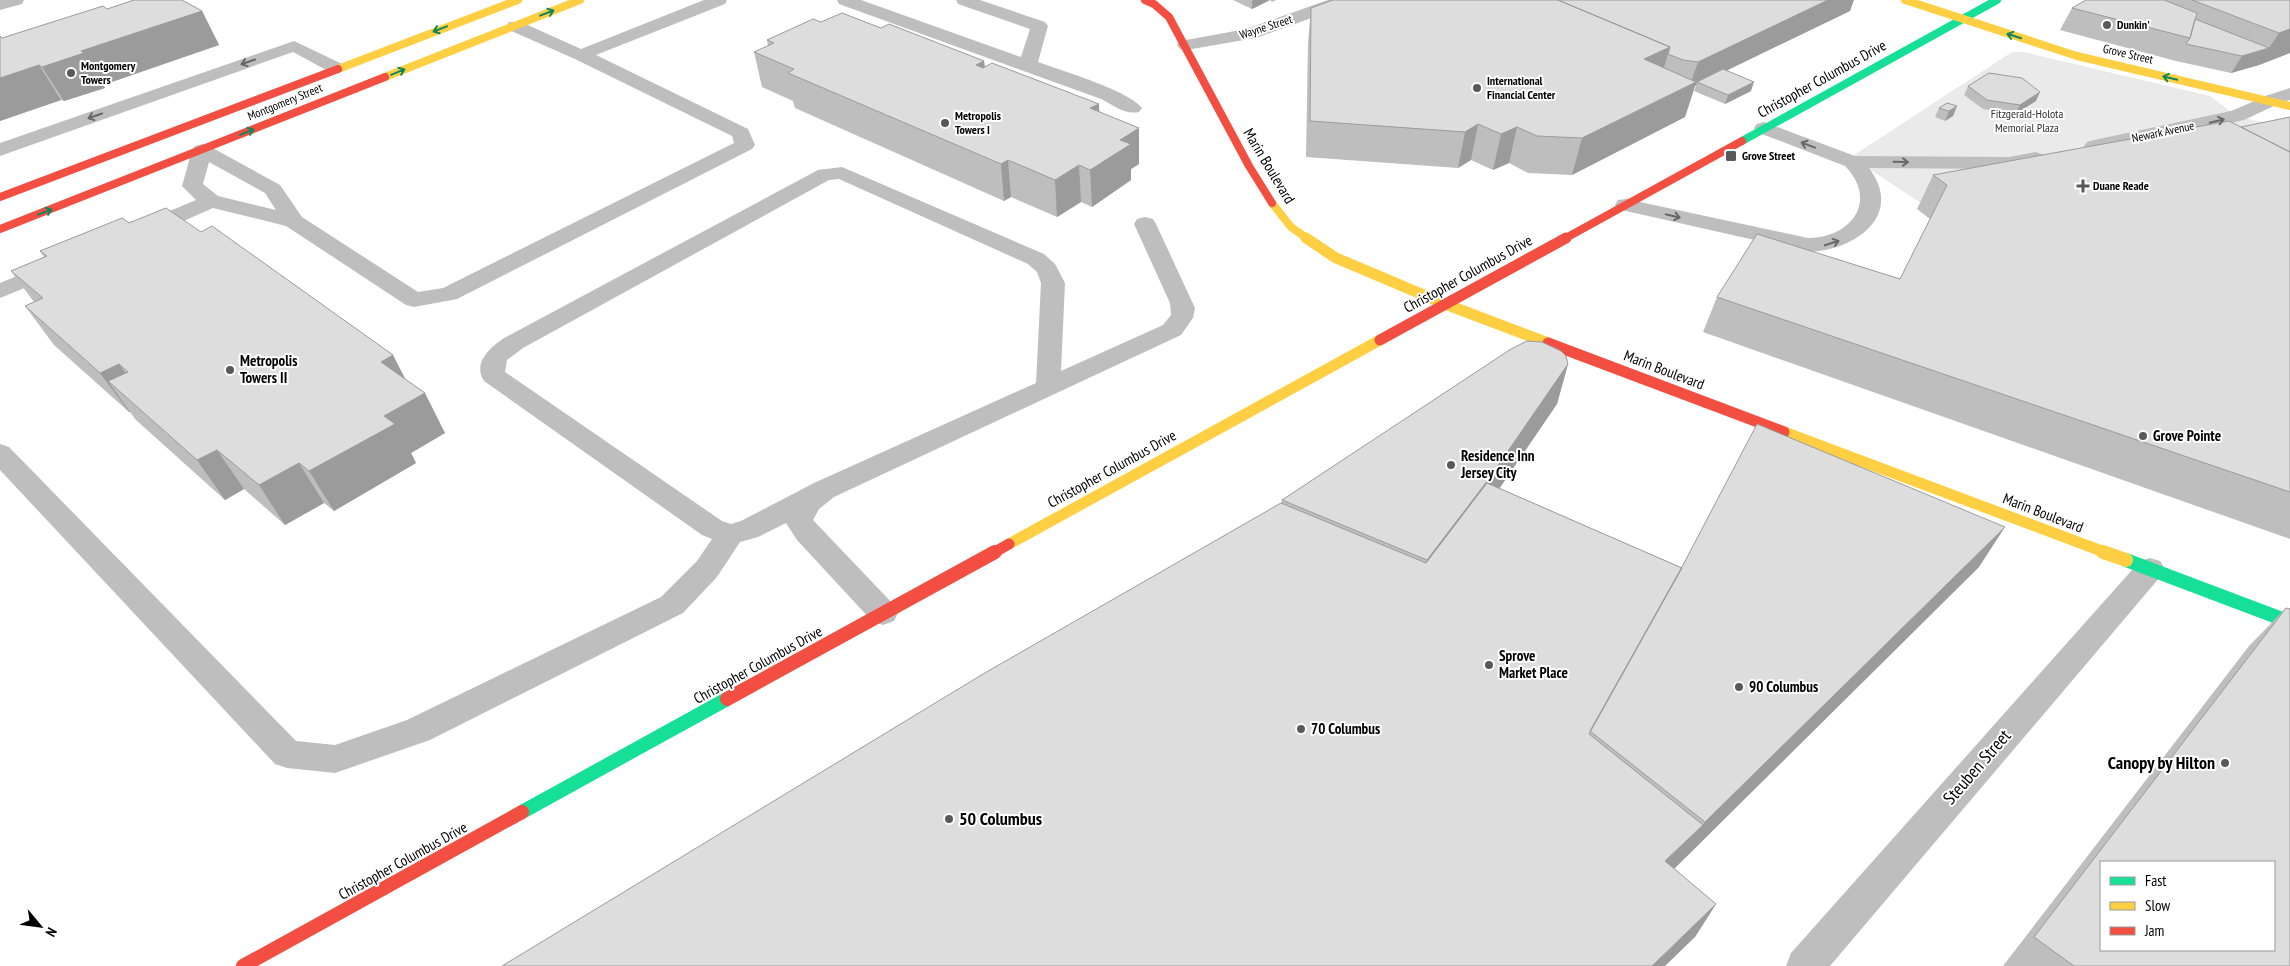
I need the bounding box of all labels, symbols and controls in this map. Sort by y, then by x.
one-way arrow [539,8,554,17]
street label: Wayne Street [1238,11,1295,42]
place label: Dunkin' [2117,17,2150,32]
marker: Dunkin' [2101,19,2113,31]
one-way arrow [433,25,448,34]
one-way arrow [2006,31,2022,41]
street label: Christopher Columbus Drive [1754,35,1889,122]
street label: Grove Street [2101,40,2155,67]
place label: Montgomery Towers [81,58,135,87]
one-way arrow [240,58,256,68]
marker: Montgomery Towers [65,67,77,79]
one-way arrow [390,67,405,76]
place label: International Financial Center [1487,73,1556,102]
one-way arrow [2163,73,2179,82]
street label: Montgomery Street [245,79,325,123]
marker: International Financial Center [1471,82,1483,94]
park label: Fitzgerald-Holota Memorial Plaza [1991,106,2063,135]
place label: Metropolis Towers I [955,108,1001,137]
one-way arrow [87,112,103,122]
one-way arrow [2208,115,2224,125]
marker: Metropolis Towers I [939,117,951,129]
street label: Newark Avenue [2130,118,2196,145]
street label: Marin Boulevard [1239,125,1299,207]
one-way arrow [239,127,254,136]
one-way arrow [1801,140,1816,149]
place label: Grove Street [1742,148,1796,163]
marker: Grove Street [1724,149,1738,163]
one-way arrow [1892,157,1909,167]
place label: Duane Reade [2093,178,2149,193]
marker: Duane Reade [2077,180,2089,192]
one-way arrow [38,206,53,215]
one-way arrow [1665,212,1681,221]
street label: Christopher Columbus Drive [1400,230,1535,317]
one-way arrow [1824,238,1839,247]
street label: Marin Boulevard [1621,346,1707,394]
place label: Metropolis Towers II [240,351,297,387]
marker: Metropolis Towers II [224,364,236,376]
street label: Christopher Columbus Drive [1044,425,1179,512]
place label: Grove Pointe [2153,426,2221,445]
marker: Grove Pointe [2137,430,2149,442]
place label: Residence Inn Jersey City [1460,446,1535,482]
marker: Residence Inn Jersey City [1445,459,1457,471]
street label: Marin Boulevard [2000,489,2086,537]
street label: Christopher Columbus Drive [690,621,825,708]
place label: Sprove Market Place [1499,646,1568,682]
marker: Sprove Market Place [1483,659,1495,671]
place label: 90 Columbus [1749,677,1818,696]
marker: 90 Columbus [1733,681,1745,693]
place label: 70 Columbus [1311,719,1380,738]
marker: 70 Columbus [1295,723,1307,735]
street label: Steuben Street [1938,724,2016,809]
place label: Canopy by Hilton [2108,751,2215,774]
marker: Canopy by Hilton [2219,757,2231,769]
place label: 50 Columbus [959,807,1042,830]
marker: 50 Columbus [943,813,955,825]
street label: Christopher Columbus Drive [335,817,470,904]
legend [2100,861,2275,951]
text: Fast [2145,871,2166,890]
text: Slow [2145,896,2170,915]
north arrow [15,901,65,951]
text: Jam [2144,921,2164,940]
text: N [42,925,61,940]

